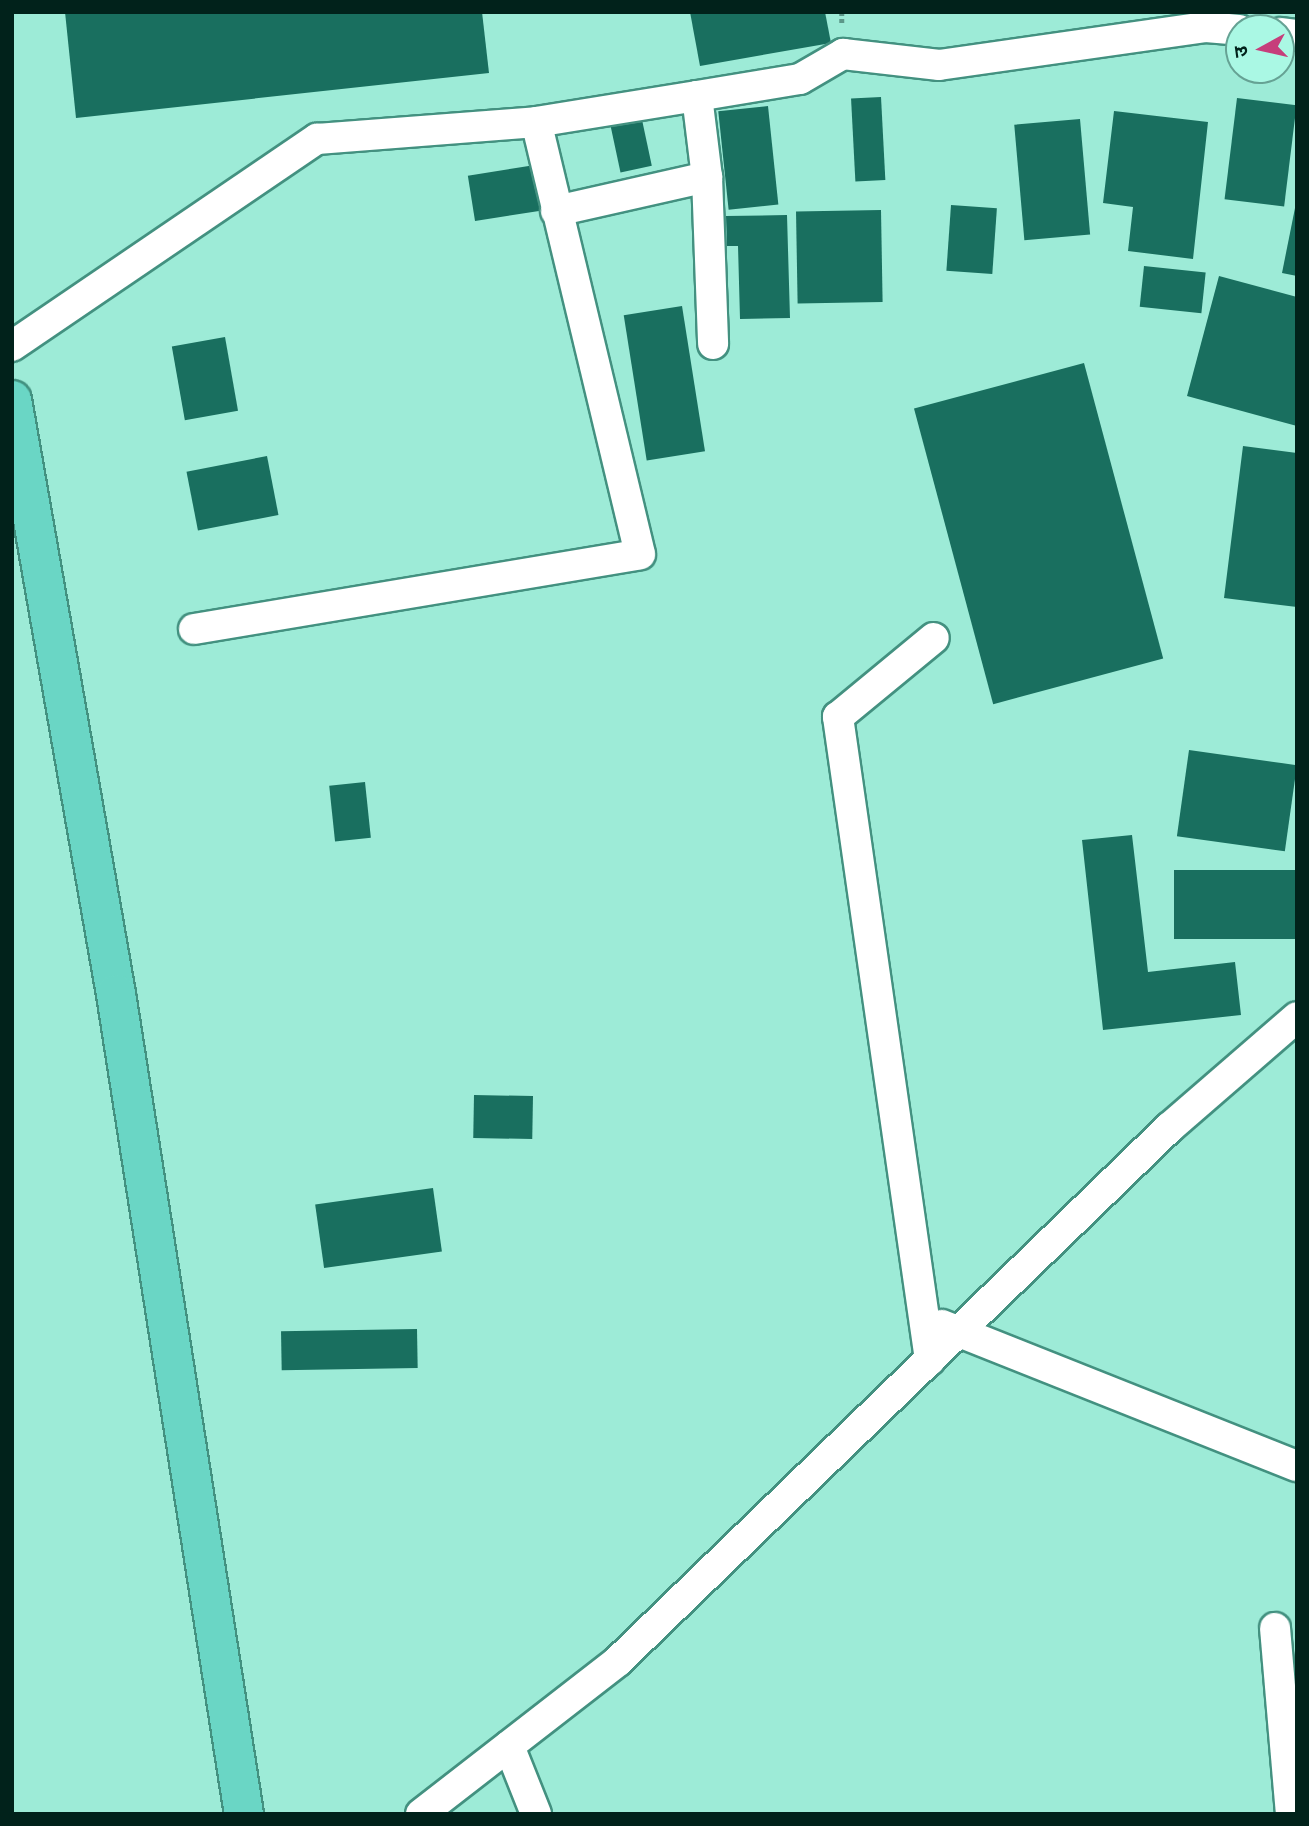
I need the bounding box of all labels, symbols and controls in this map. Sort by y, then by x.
north arrow [1225,14,1295,84]
text: उ [1230,45,1252,59]

